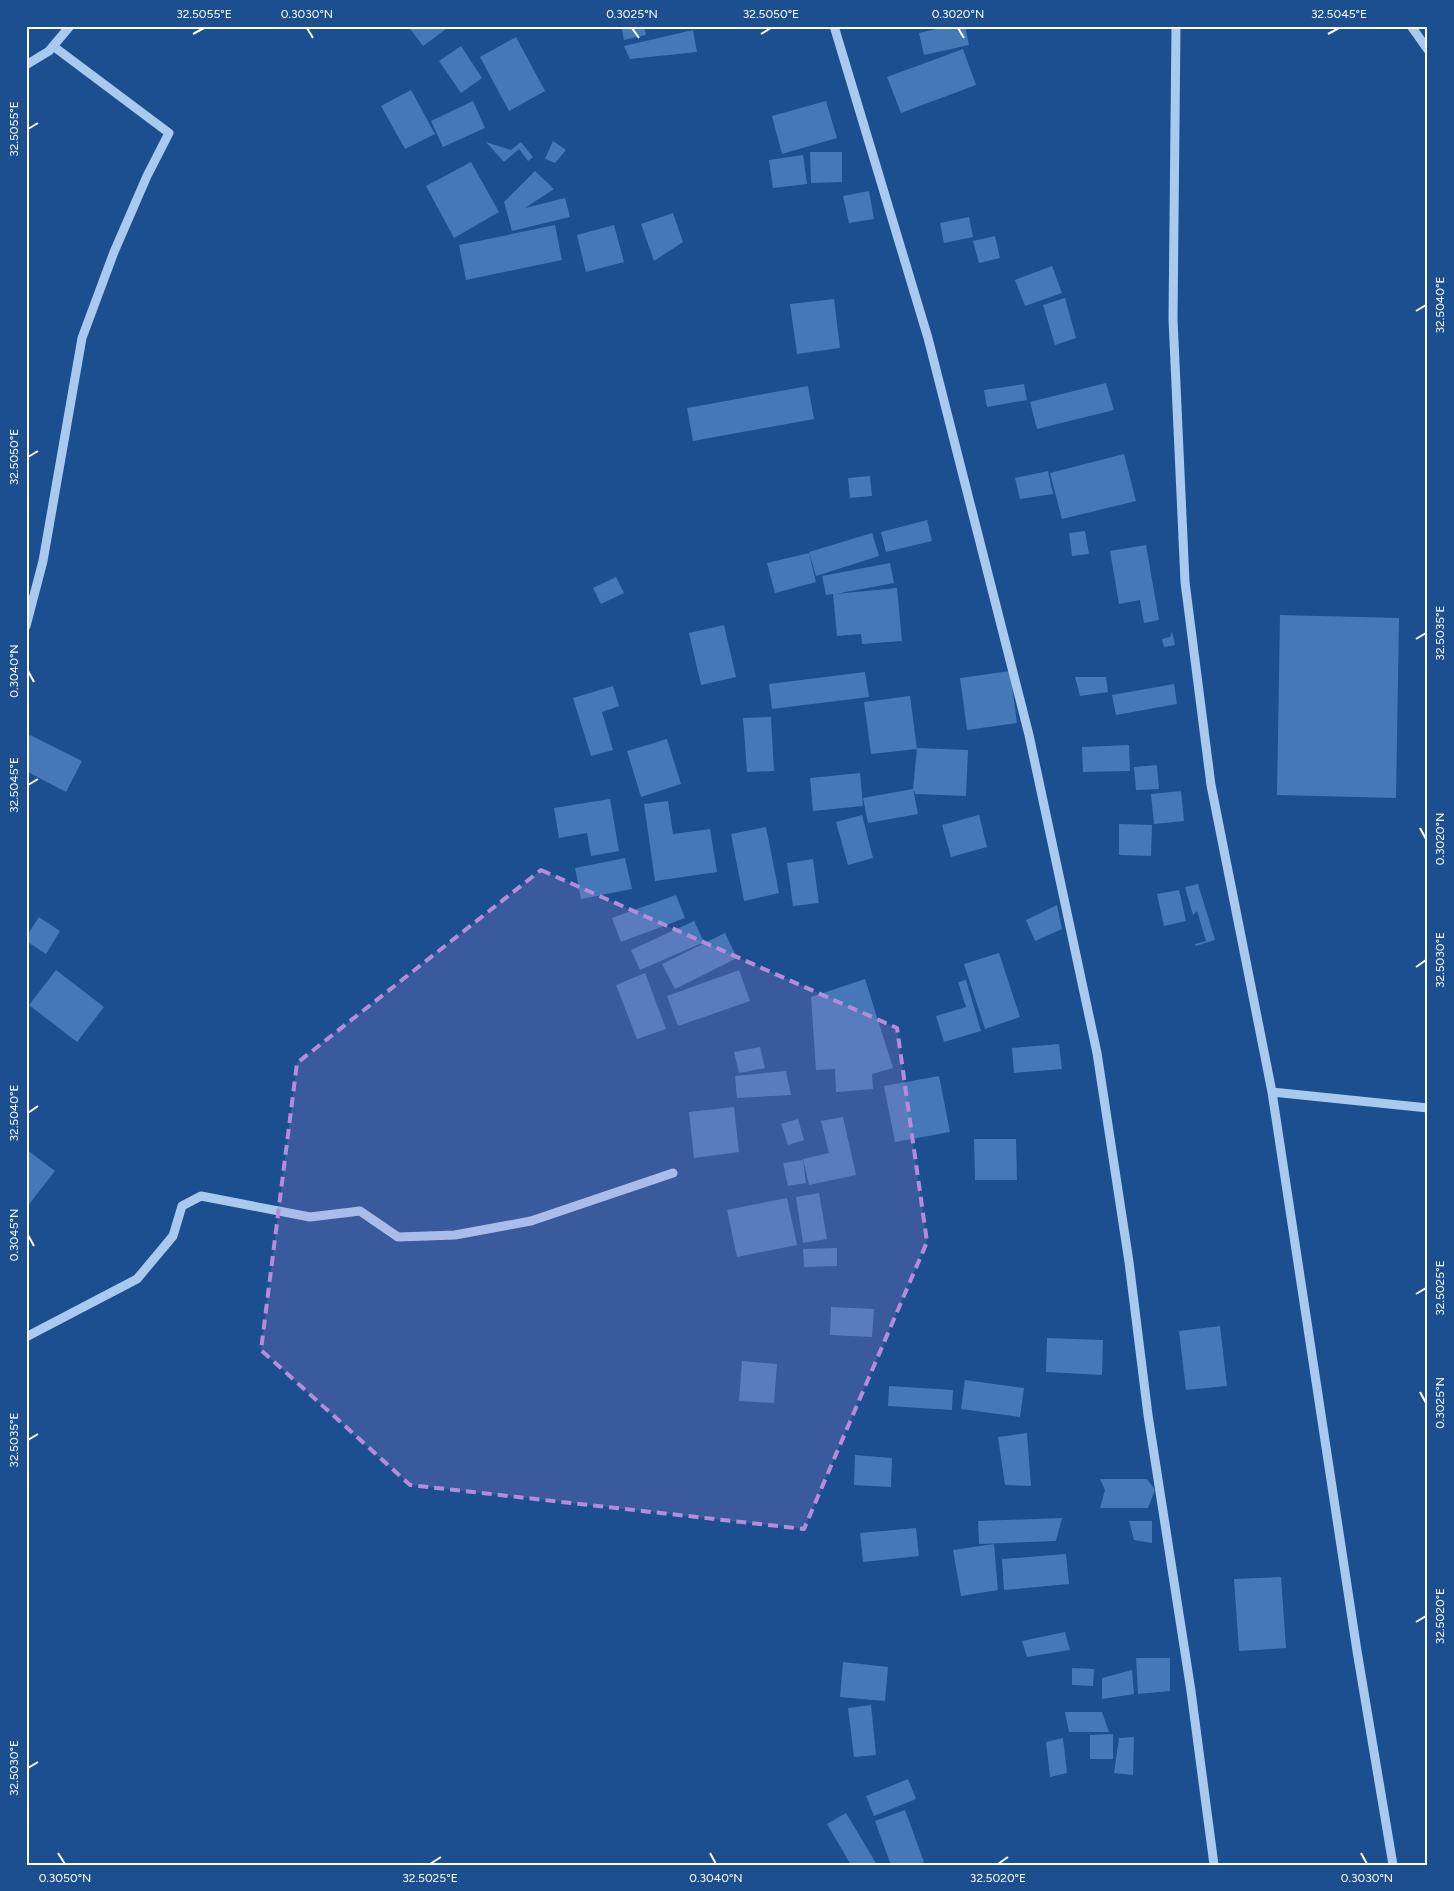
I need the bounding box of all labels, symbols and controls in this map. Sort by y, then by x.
text: 32.5055°E [176,7,232,21]
text: 0.3030°N [281,7,333,21]
text: 0.3025°N [606,7,658,21]
text: 32.5050°E [743,7,799,21]
text: 0.3020°N [932,7,984,21]
text: 32.5045°E [1311,7,1367,21]
text: 32.5055°E [7,101,21,157]
text: 32.5040°E [1433,276,1447,334]
text: 32.5050°E [7,429,21,485]
text: 32.5035°E [1433,605,1447,661]
text: 0.3040°N [7,644,21,698]
text: 32.5045°E [7,757,21,813]
text: 0.3020°N [1433,813,1447,865]
text: 32.5030°E [1433,932,1447,988]
text: 32.5040°E [7,1084,21,1142]
text: 0.3045°N [7,1209,21,1261]
text: 32.5025°E [1433,1260,1447,1316]
text: 0.3025°N [1433,1377,1447,1429]
text: 32.5035°E [7,1412,21,1468]
text: 32.5020°E [1433,1588,1447,1644]
text: 32.5030°E [7,1740,21,1796]
text: 0.3050°N [39,1871,91,1885]
text: 32.5025°E [402,1871,458,1885]
text: 0.3040°N [689,1871,743,1885]
text: 32.5020°E [970,1871,1026,1885]
text: 0.3030°N [1341,1871,1393,1885]

